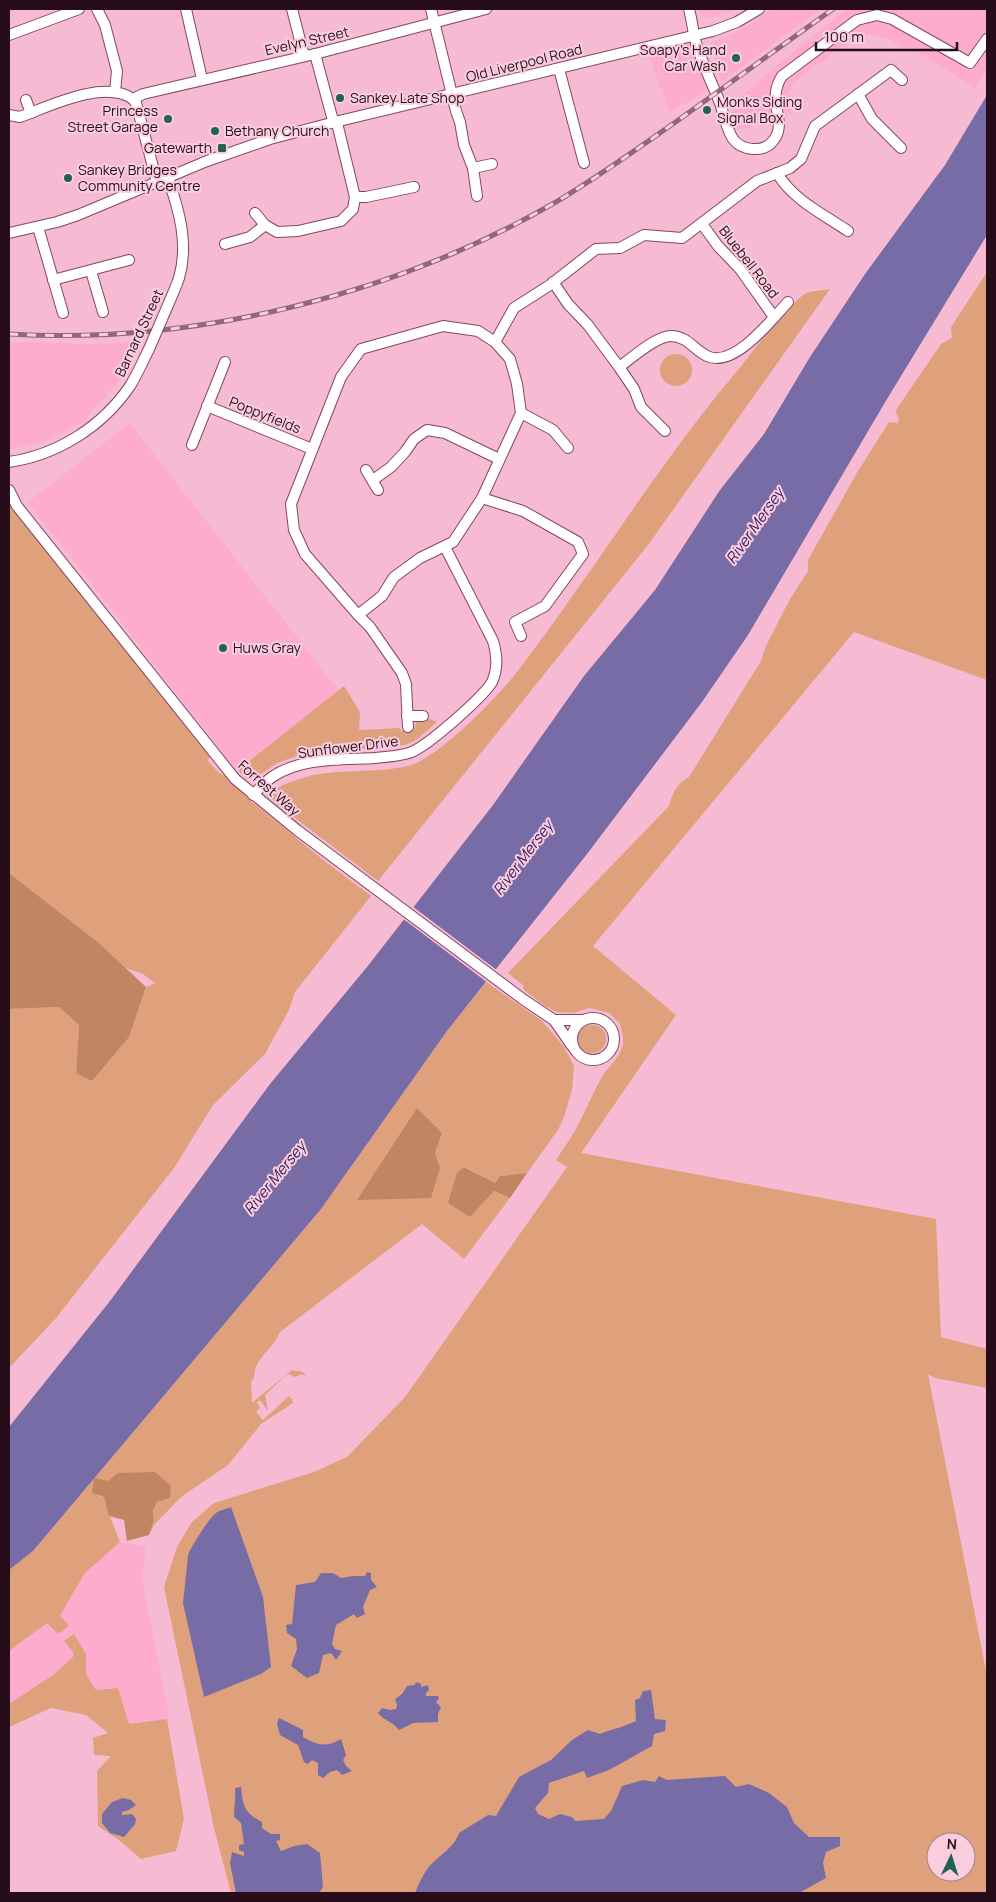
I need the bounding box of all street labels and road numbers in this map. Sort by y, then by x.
street label: Evelyn Street [263,22,351,59]
street label: Old Liverpool Road [464,39,584,86]
street label: Bluebell Road [715,221,784,302]
street label: Barnard Street [110,286,167,380]
street label: Poppyfields [226,392,304,438]
street label: Sunflower Drive [297,731,399,762]
street label: Forrest Way [234,755,305,820]

